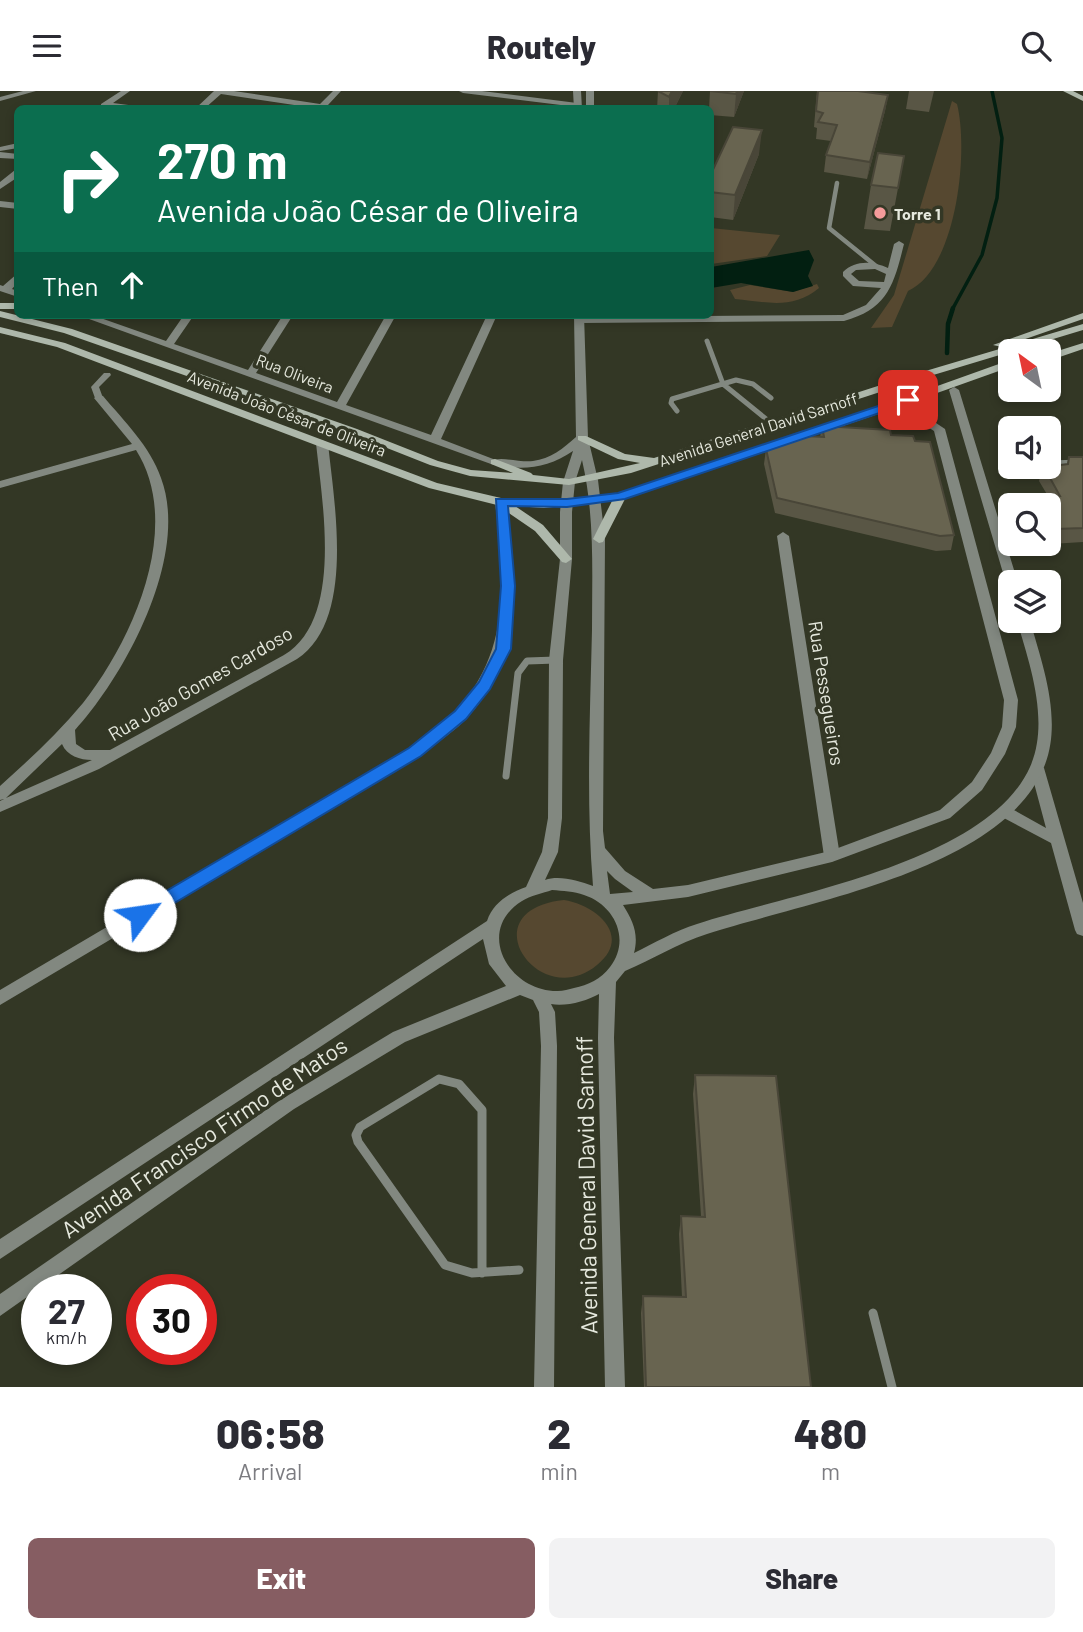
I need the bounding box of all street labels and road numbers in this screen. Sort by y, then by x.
street label: Rua Oliveira [254,350,336,396]
street label: Avenida João César de Oliveira [185,366,389,460]
street label: Avenida General David Sarnoff [656,388,860,470]
street label: Rua Pessegueiros [804,619,850,767]
street label: Rua João Gomes Cardoso [104,621,296,745]
street label: Avenida Francisco Firmo de Matos [56,1031,352,1243]
street label: Avenida General David Sarnoff [569,1036,603,1334]

